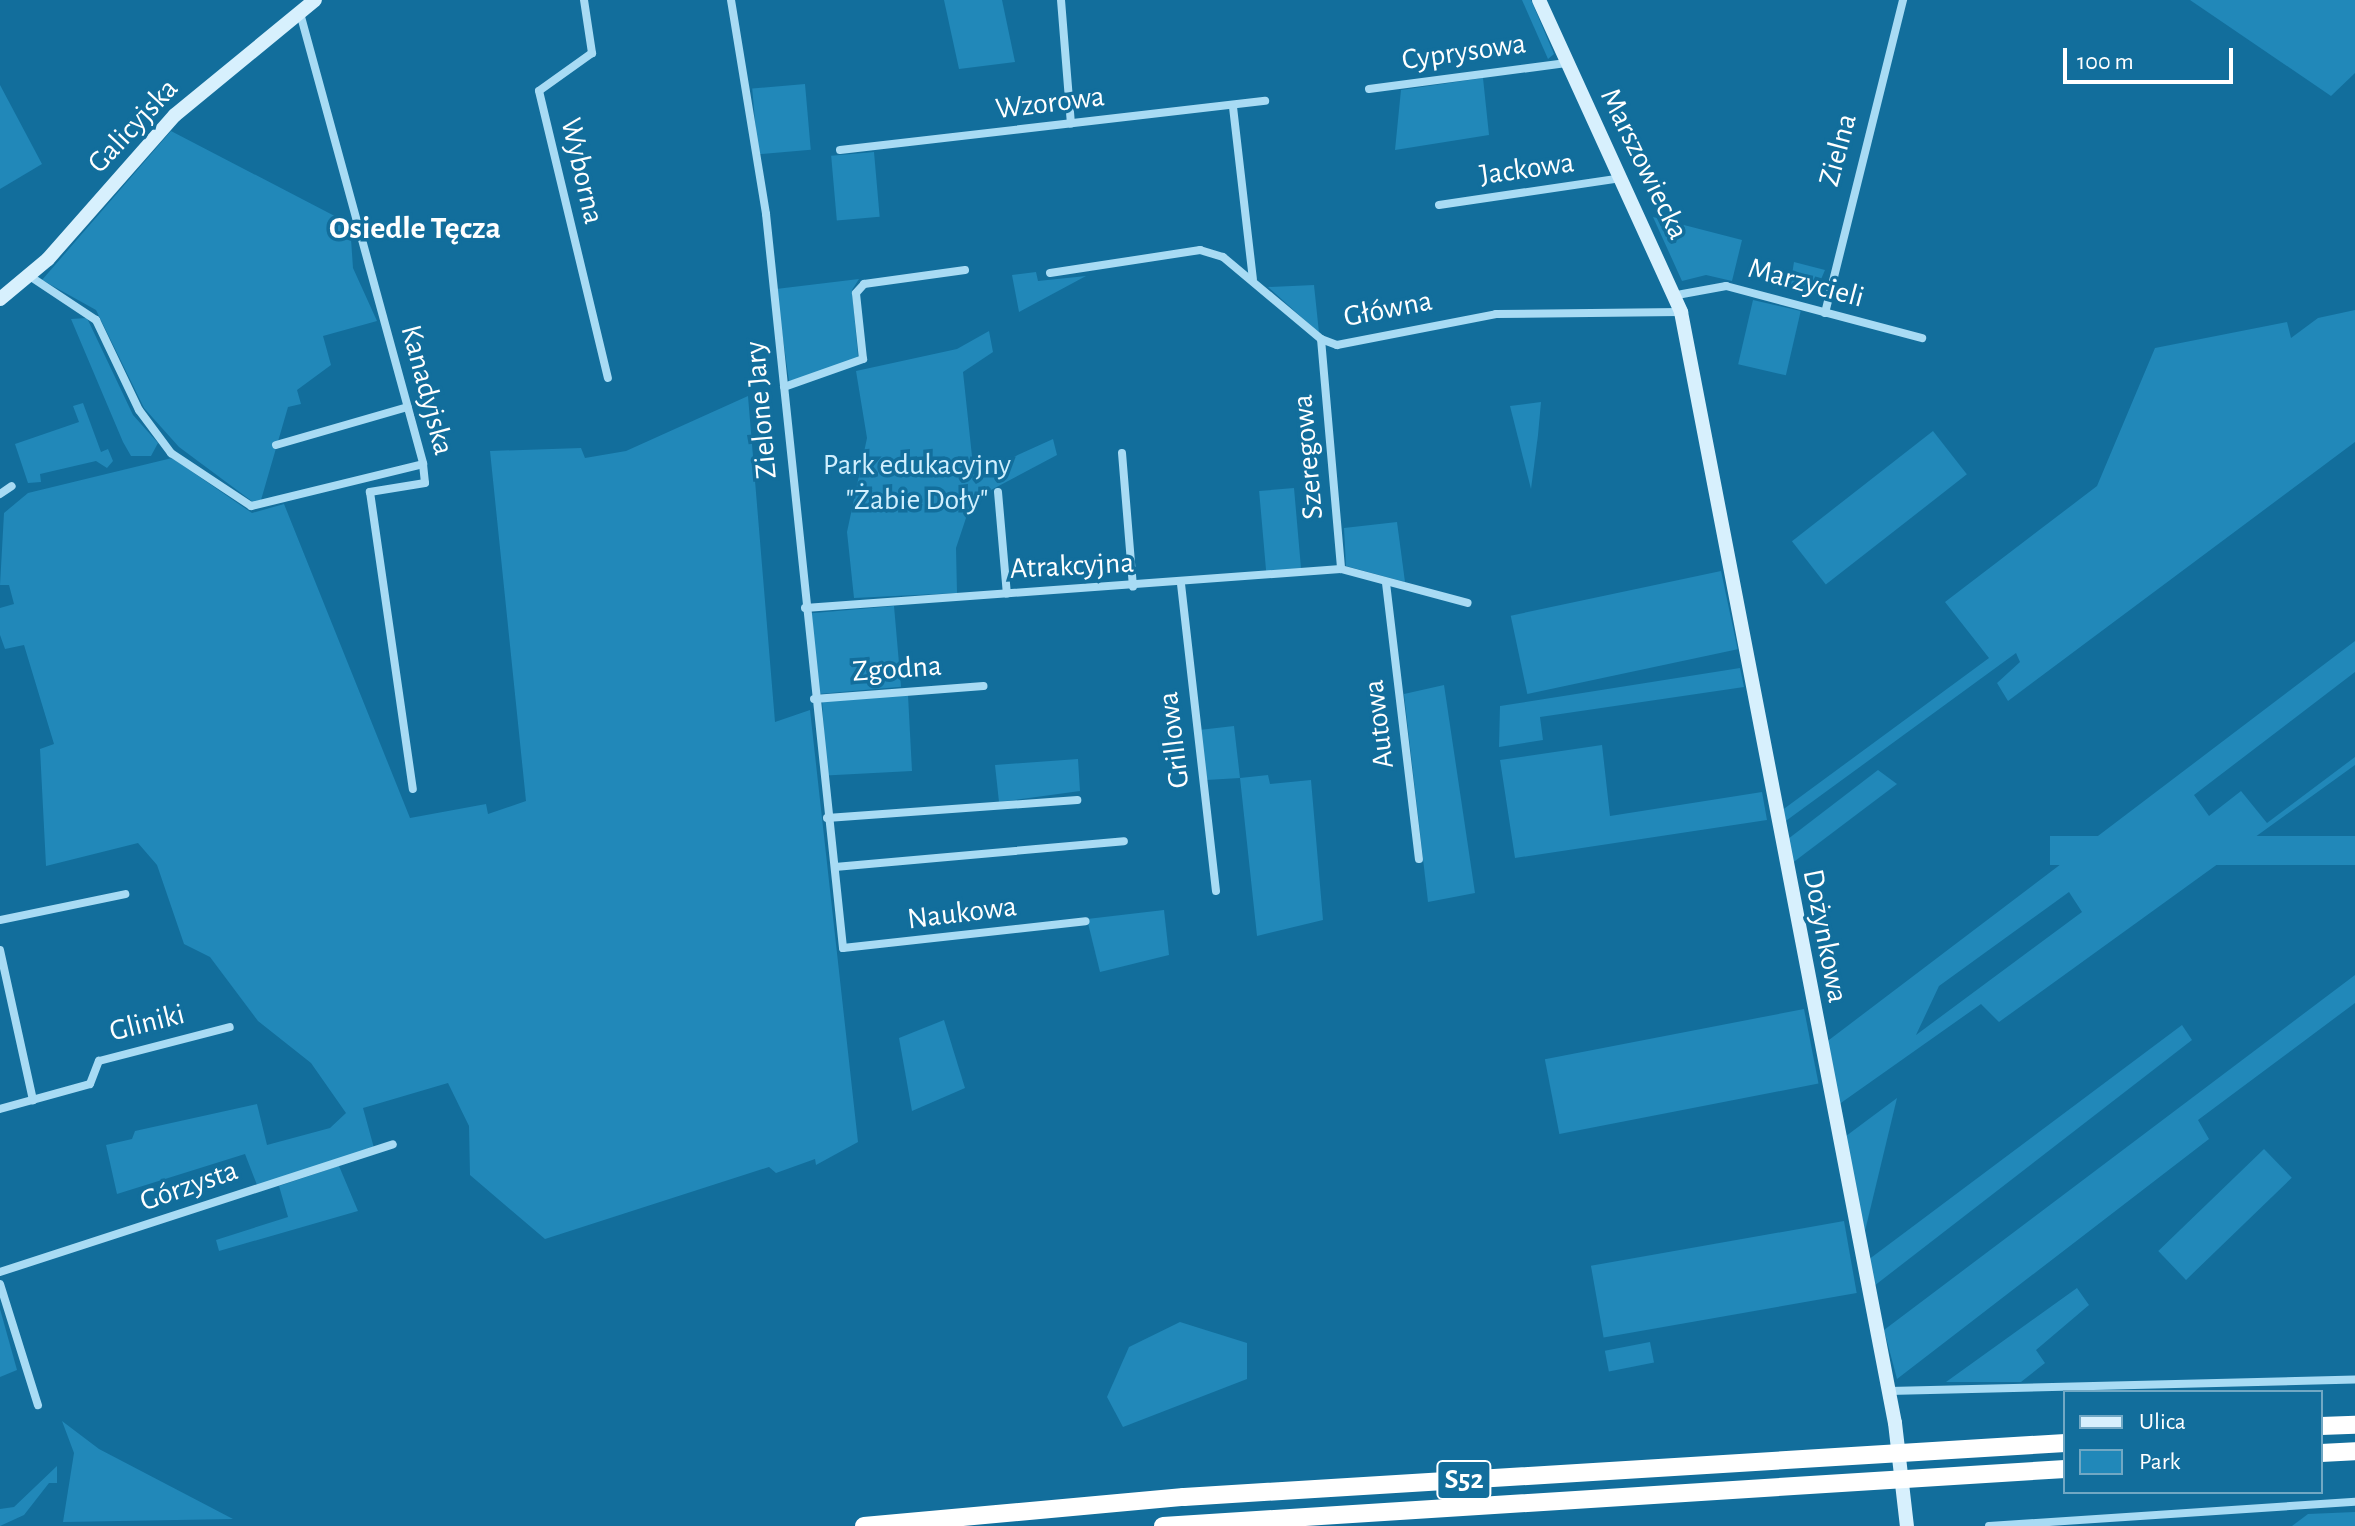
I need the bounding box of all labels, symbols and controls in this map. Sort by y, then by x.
street label: Cyprysowa [1400,25,1528,79]
scale bar [2067,32,2237,82]
text: 100 m [2077,50,2134,74]
street label: Galicyjska [80,71,186,181]
street label: Wzorowa [993,78,1107,128]
street label: Marszowiecka [1592,83,1696,245]
street label: Zielna [1811,110,1865,190]
street label: Wyborna [552,114,612,228]
street label: Jackowa [1477,145,1577,193]
district label: Osiedle Tęcza [329,209,501,247]
street label: Marzycieli [1744,250,1868,316]
street label: Główna [1341,283,1435,335]
street label: Kanadyjska [392,321,462,459]
street label: Zielone Jary [737,340,785,480]
street label: Szeregowa [1285,393,1331,521]
park label: Park edukacyjny "Żabie Doły" [823,447,1011,518]
street label: Atrakcyjna [1009,545,1135,587]
street label: Zgodna [851,648,943,690]
street label: Autowa [1356,678,1402,770]
street label: Grillowa [1150,690,1198,790]
street label: Dożynkowa [1794,866,1856,1006]
street label: Naukowa [905,888,1019,938]
street label: Gliniki [106,996,188,1050]
street label: Górzysta [135,1153,243,1219]
legend [2063,1390,2323,1494]
text: Ulica [2139,1410,2186,1434]
text: Park [2139,1450,2180,1474]
road number: S52 [1436,1456,1492,1504]

